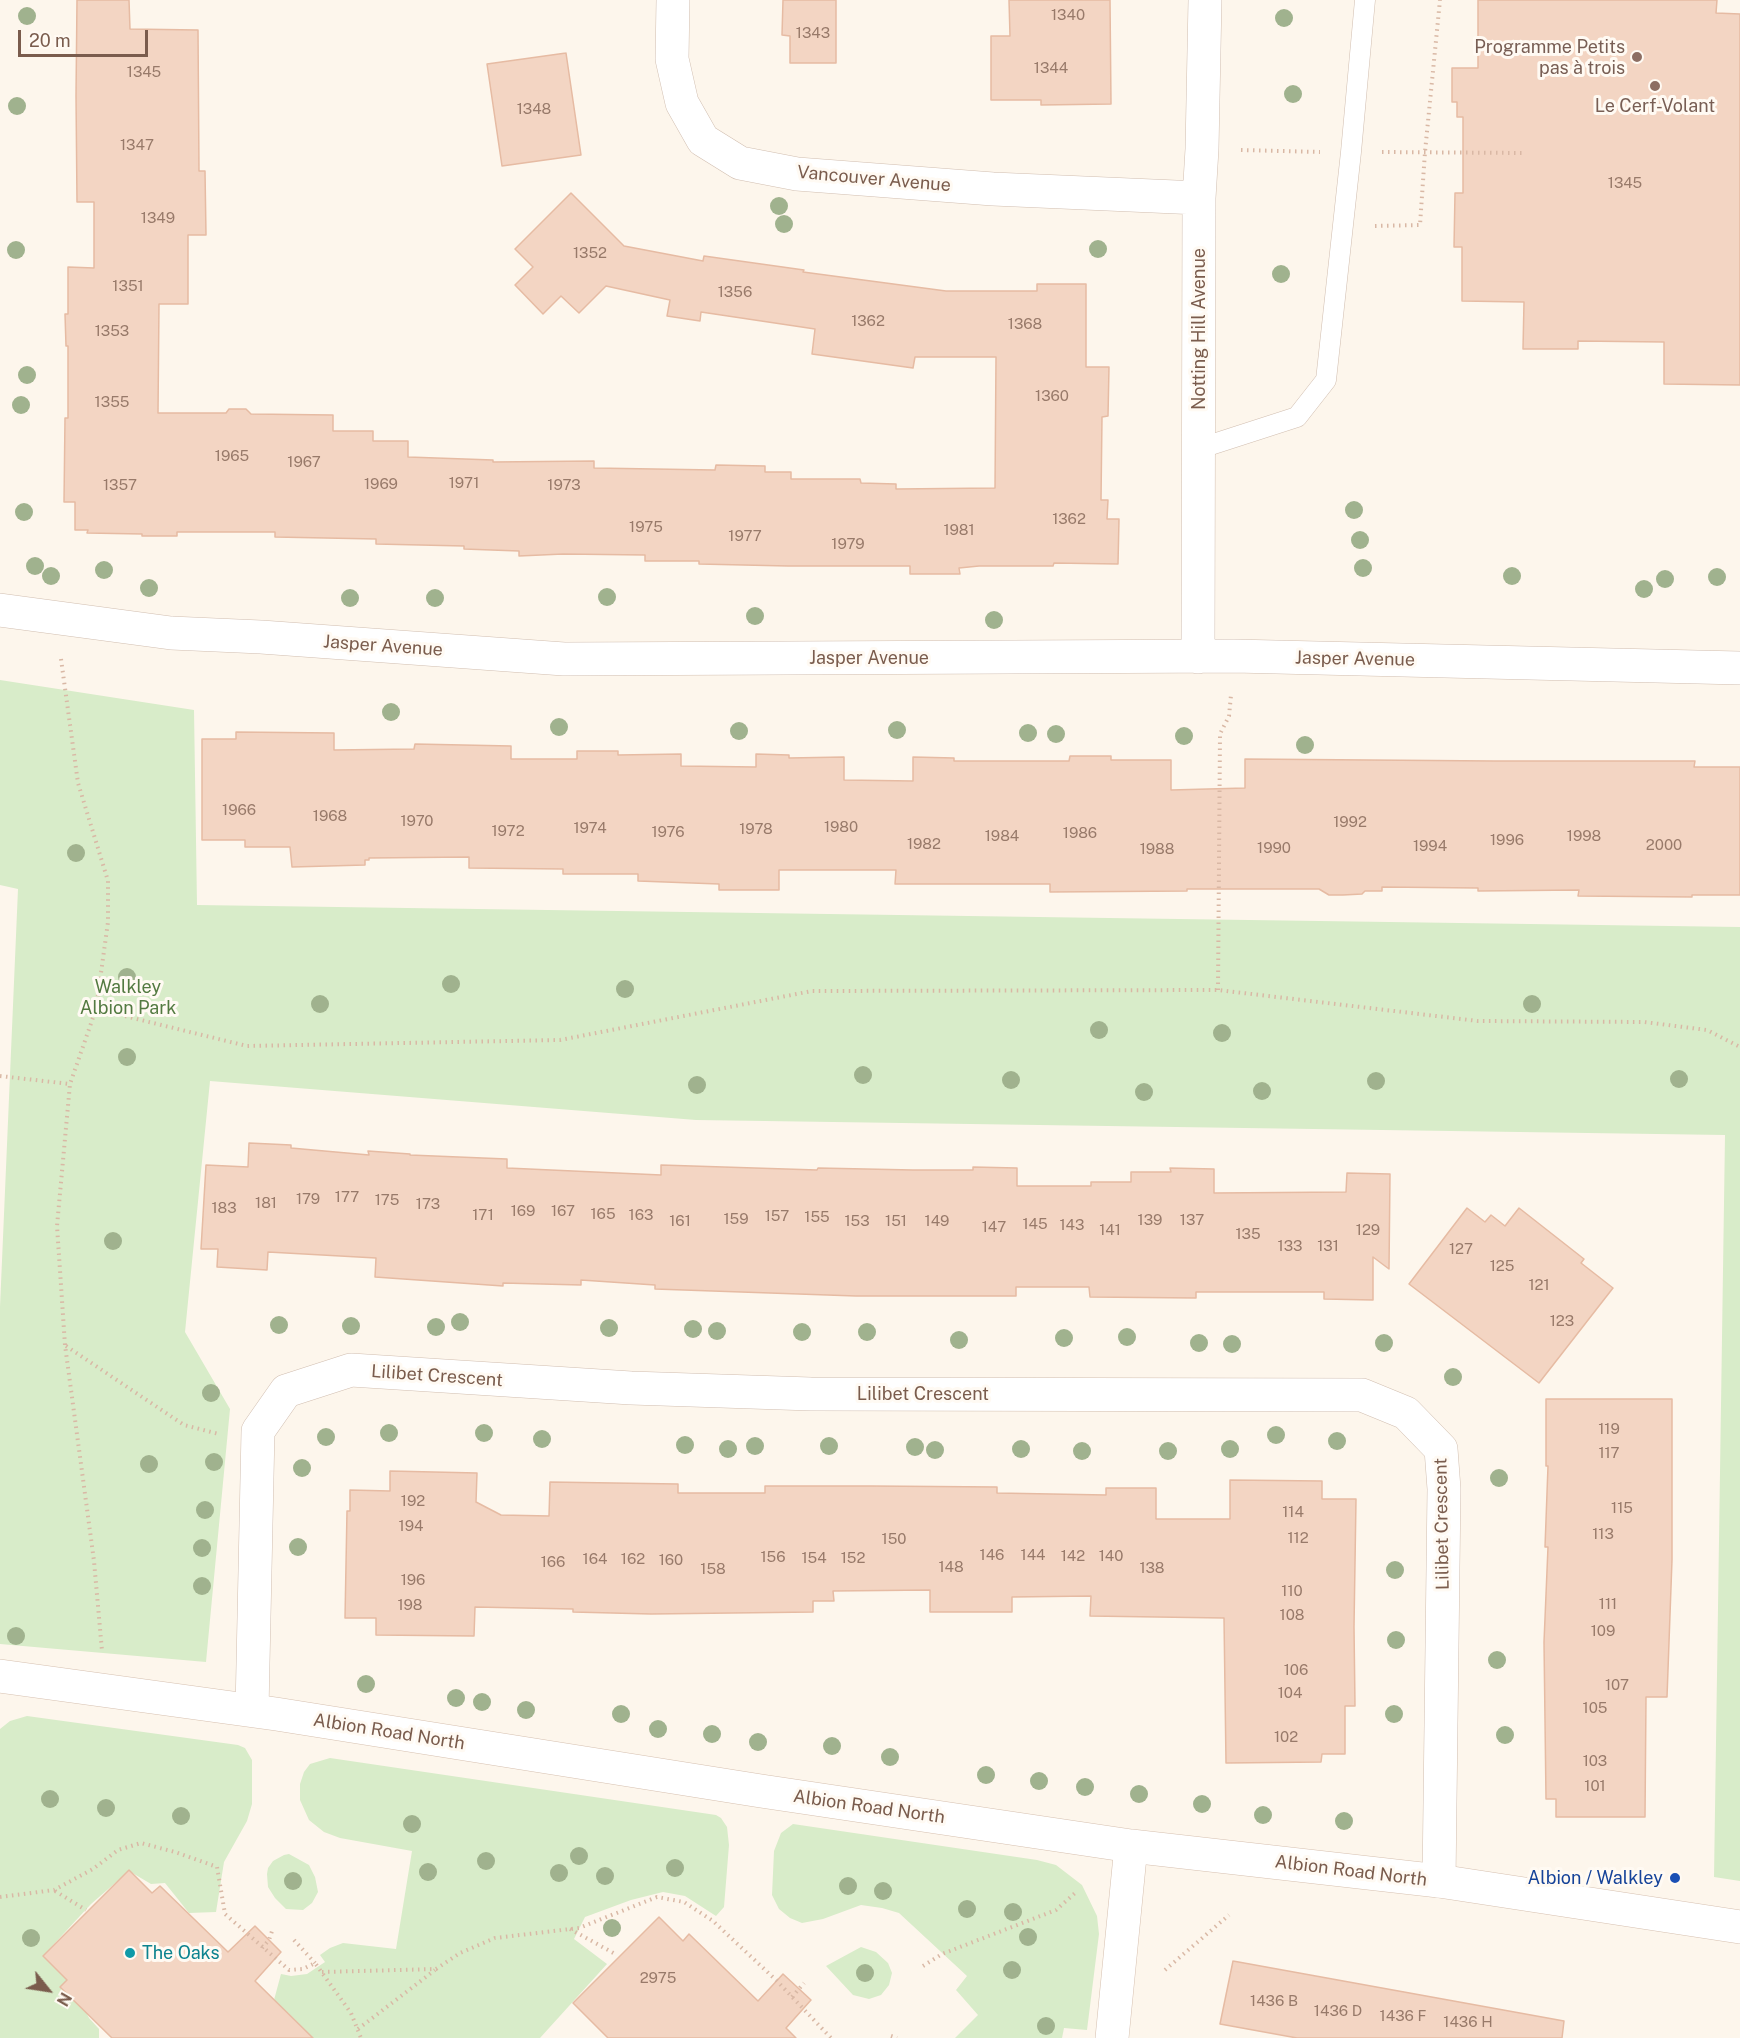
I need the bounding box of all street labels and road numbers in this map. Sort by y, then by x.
street label: Vancouver Avenue [796,162,952,196]
street label: Notting Hill Avenue [1188,248,1210,410]
street label: Jasper Avenue [322,631,444,661]
street label: Jasper Avenue [809,647,929,669]
street label: Jasper Avenue [1295,647,1415,671]
street label: Lilibet Crescent [370,1361,504,1391]
street label: Lilibet Crescent [857,1383,989,1405]
street label: Lilibet Crescent [1430,1458,1454,1590]
street label: Albion Road North [312,1709,466,1755]
street label: Albion Road North [792,1786,946,1828]
street label: Albion Road North [1274,1851,1428,1891]

